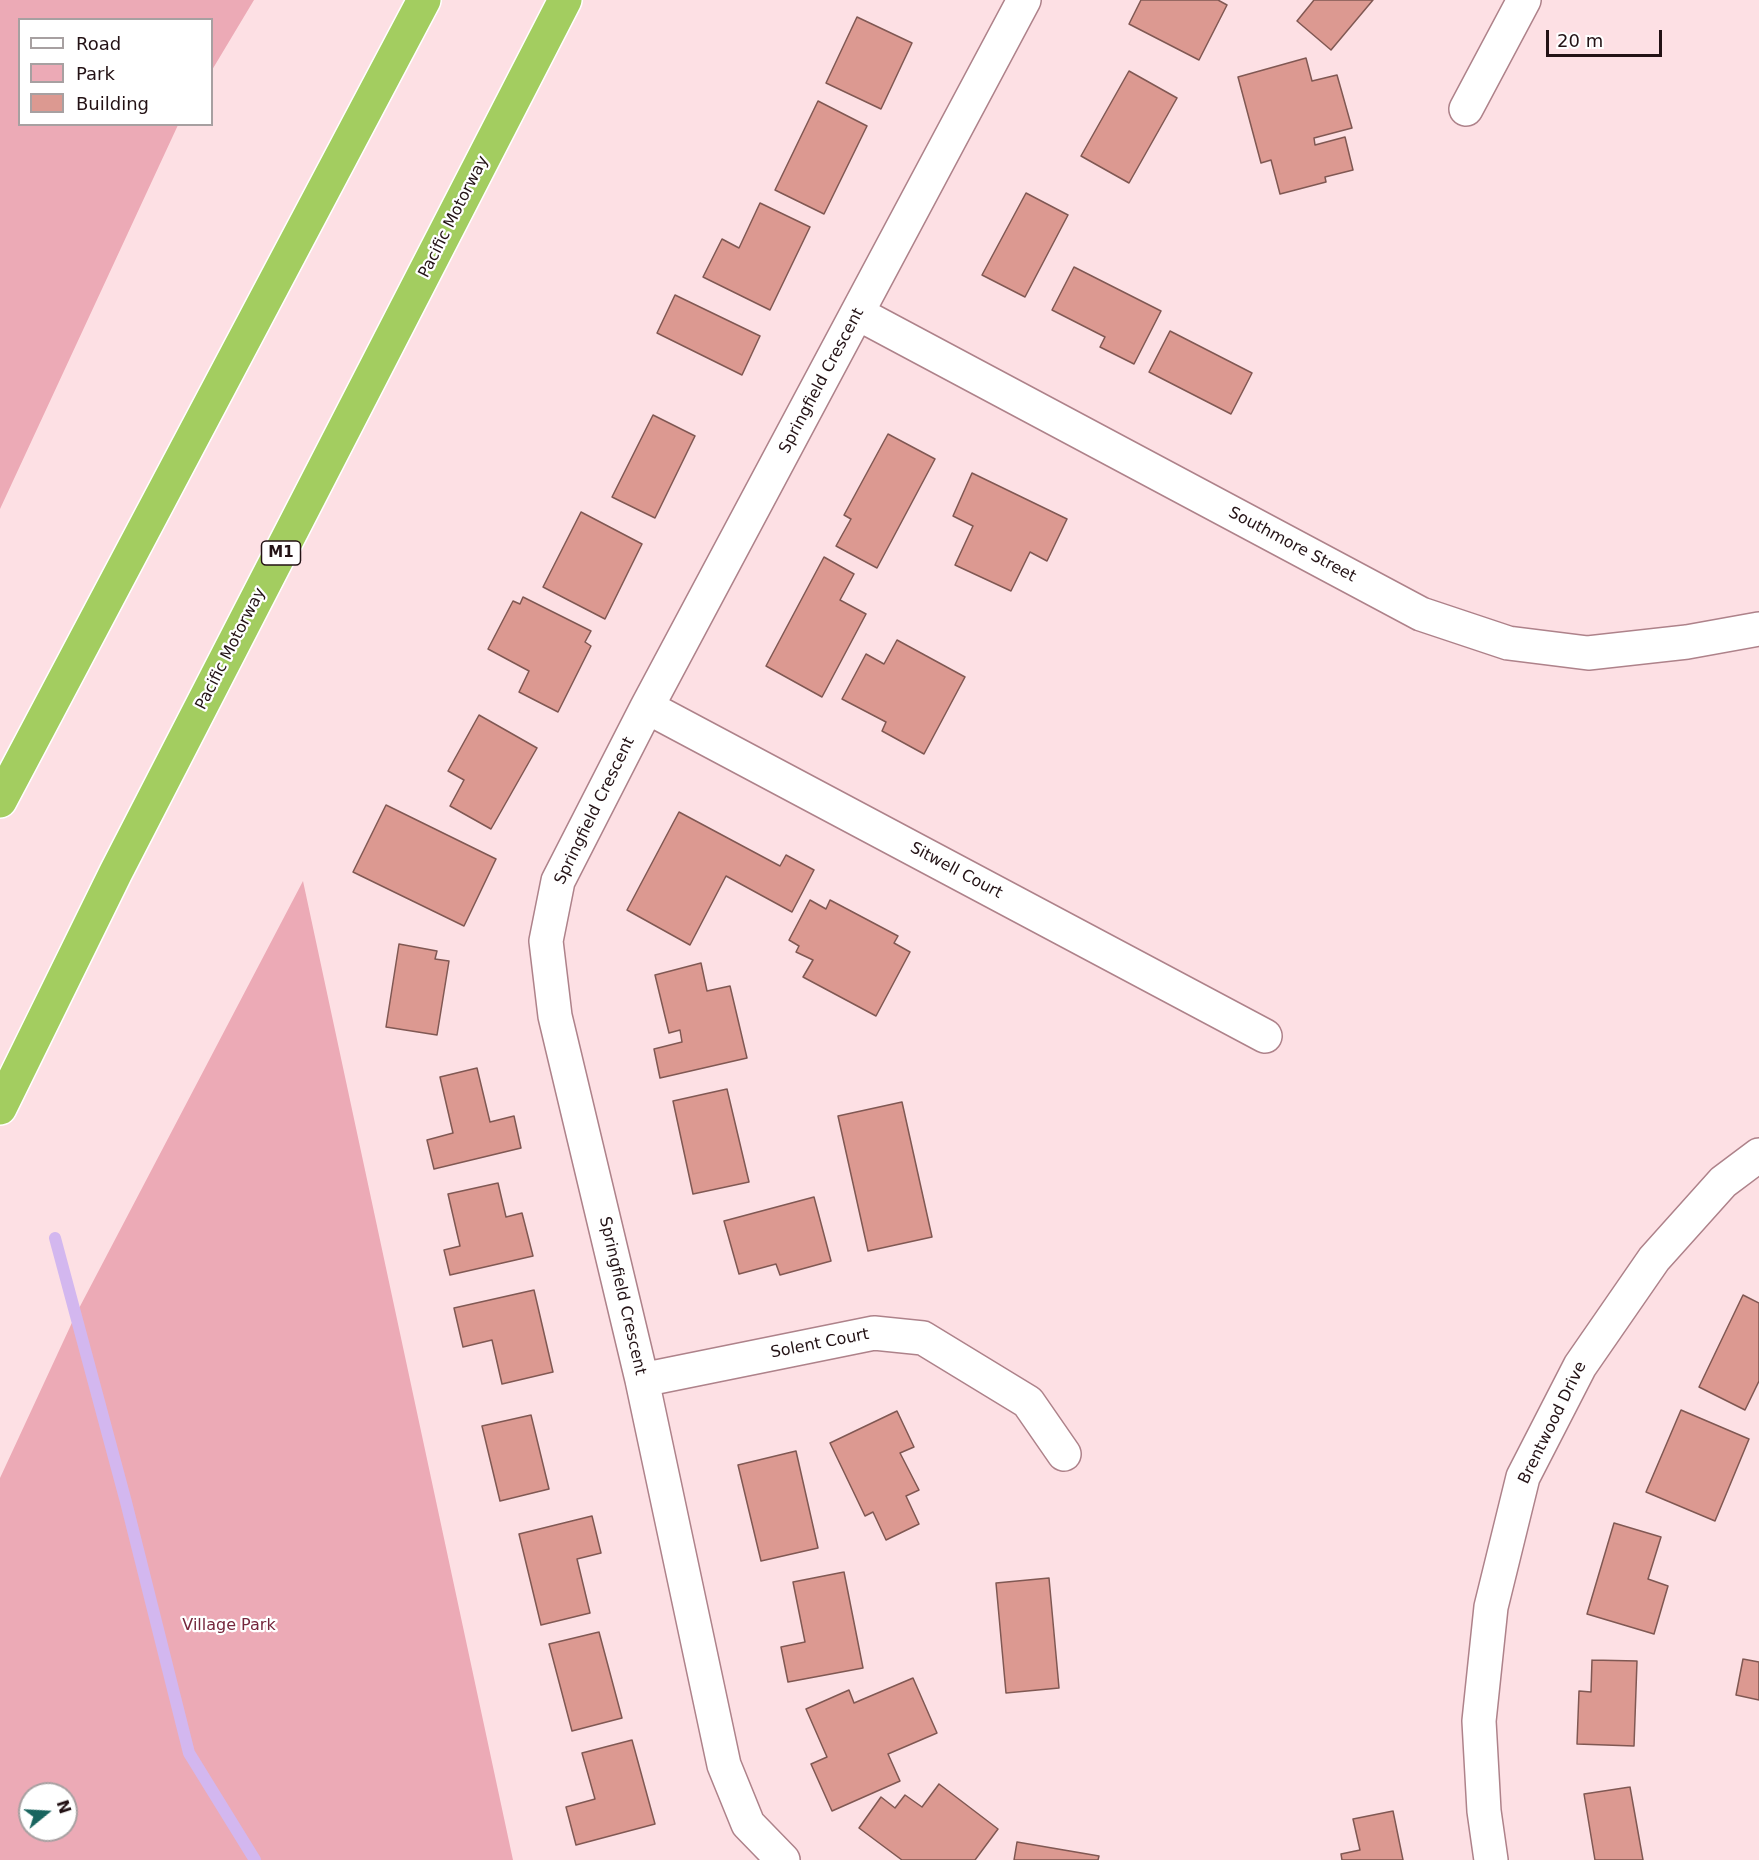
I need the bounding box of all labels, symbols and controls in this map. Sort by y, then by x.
legend [18,18,213,126]
scale bar [1549,18,1664,56]
text: 20 m [1557,30,1603,51]
text: Road [76,33,121,54]
text: Park [76,63,115,84]
text: Building [76,93,149,114]
street label: Pacific Motorway [415,153,493,281]
street label: Springfield Crescent [776,305,868,457]
street label: Southmore Street [1225,503,1359,587]
road number: M1 [262,541,300,565]
street label: Pacific Motorway [192,585,270,713]
street label: Springfield Crescent [551,734,639,888]
street label: Sitwell Court [907,839,1005,903]
street label: Springfield Crescent [594,1215,650,1377]
street label: Solent Court [769,1325,871,1363]
street label: Brentwood Drive [1515,1359,1591,1487]
park label: Village Park [182,1616,276,1636]
north arrow [18,1782,78,1842]
text: N [53,1798,75,1816]

